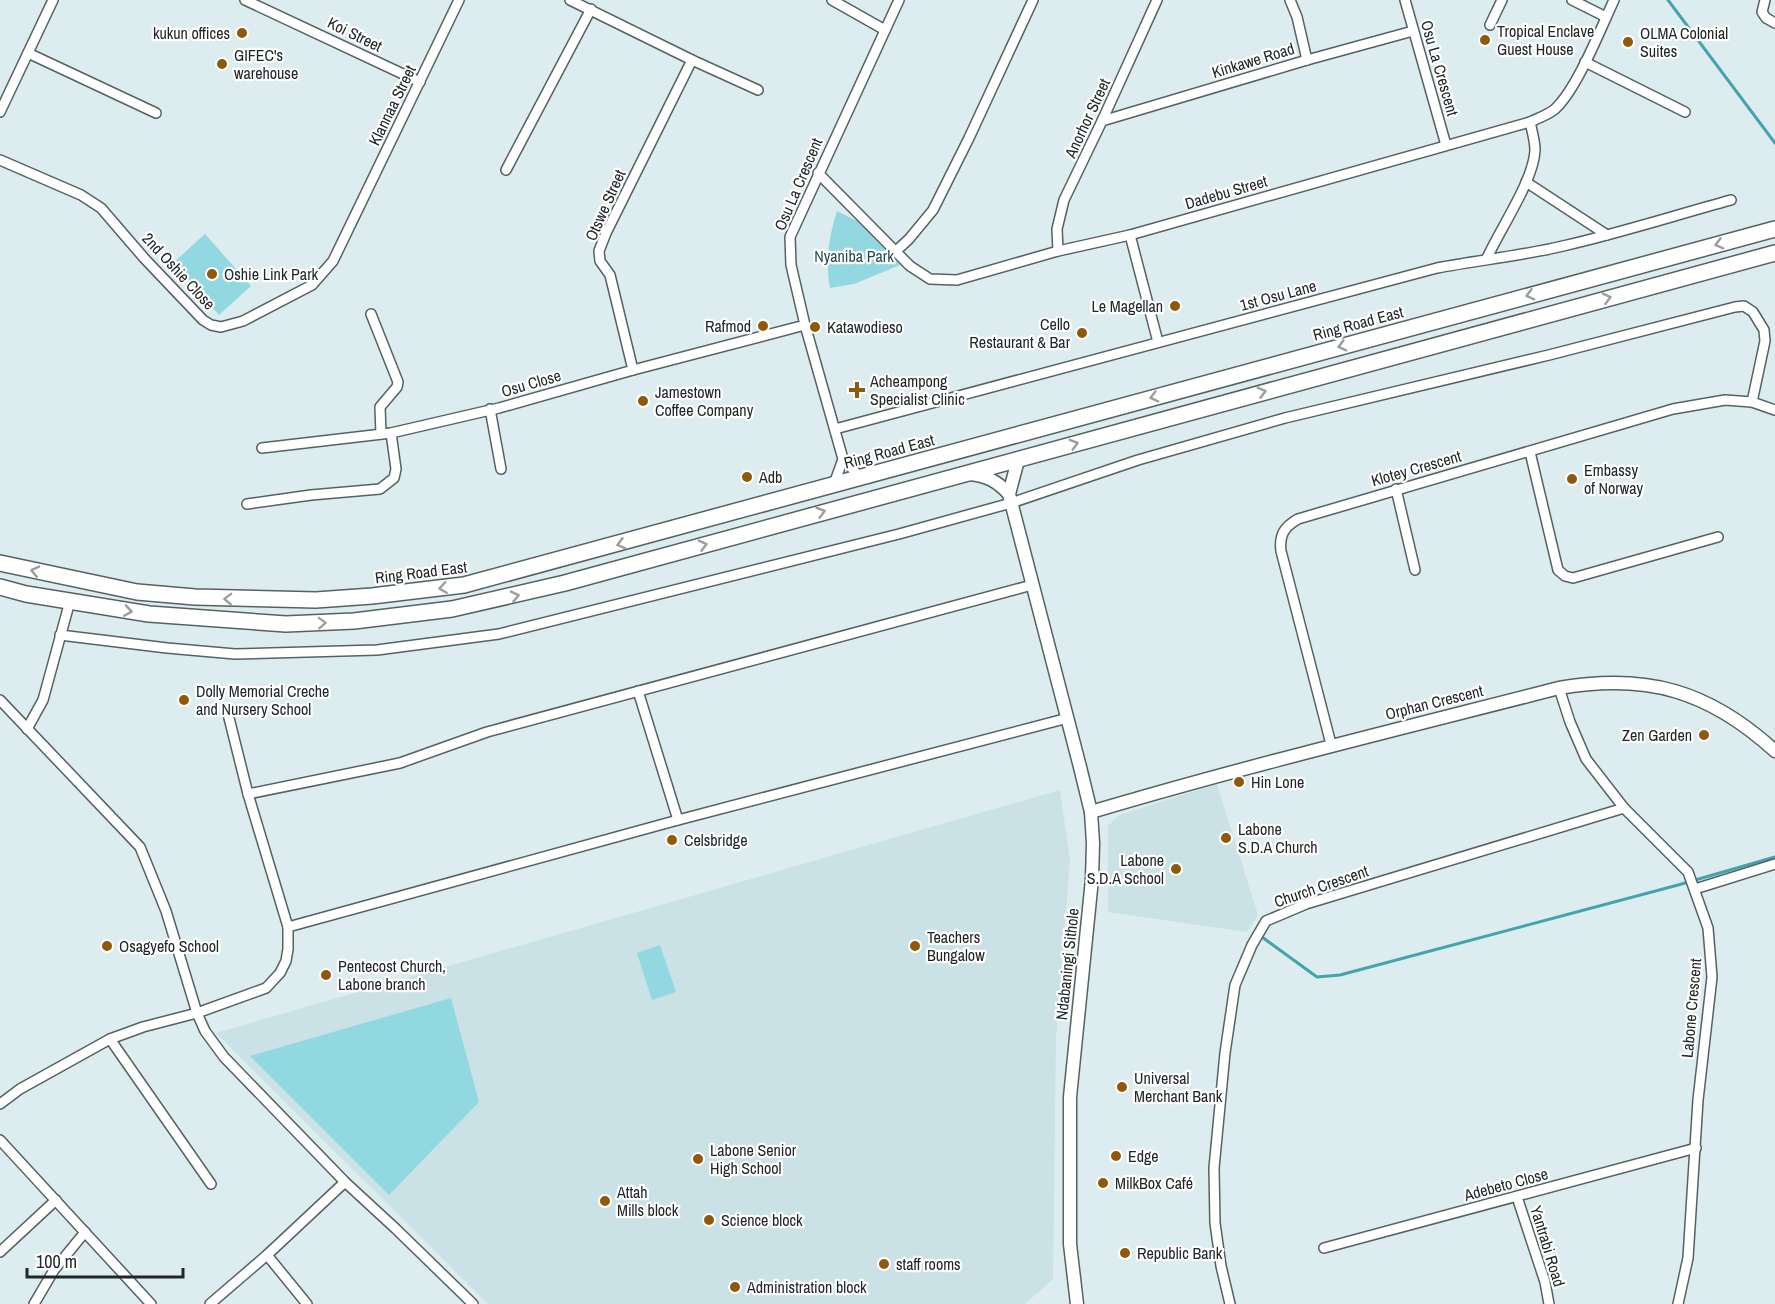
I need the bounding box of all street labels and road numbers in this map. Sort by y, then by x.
street label: Koi Street [324,11,386,57]
street label: Osu La Crescent [1416,18,1464,119]
street label: Kinkawe Road [1209,37,1297,83]
street label: Klannaa Street [363,61,421,149]
street label: Anorhor Street [1059,74,1115,162]
street label: Osu La Crescent [769,134,827,234]
street label: Otswe Street [580,166,631,244]
street label: Dadebu Street [1182,170,1270,214]
street label: 2nd Oshie Close [138,228,220,314]
street label: 1st Osu Lane [1237,274,1319,316]
street label: Ring Road East [1310,300,1406,346]
street label: Osu Close [499,364,563,402]
street label: Ring Road East [841,428,937,474]
street label: Klotey Crescent [1368,445,1464,491]
street label: Ring Road East [374,555,469,589]
street label: Orphan Crescent [1383,679,1485,725]
street label: Church Crescent [1271,859,1371,912]
street label: Ndabaningi Sithole [1050,907,1084,1021]
street label: Labone Crescent [1676,957,1706,1059]
street label: Adebeto Close [1461,1162,1550,1206]
street label: Yantrabi Road [1525,1203,1571,1289]

